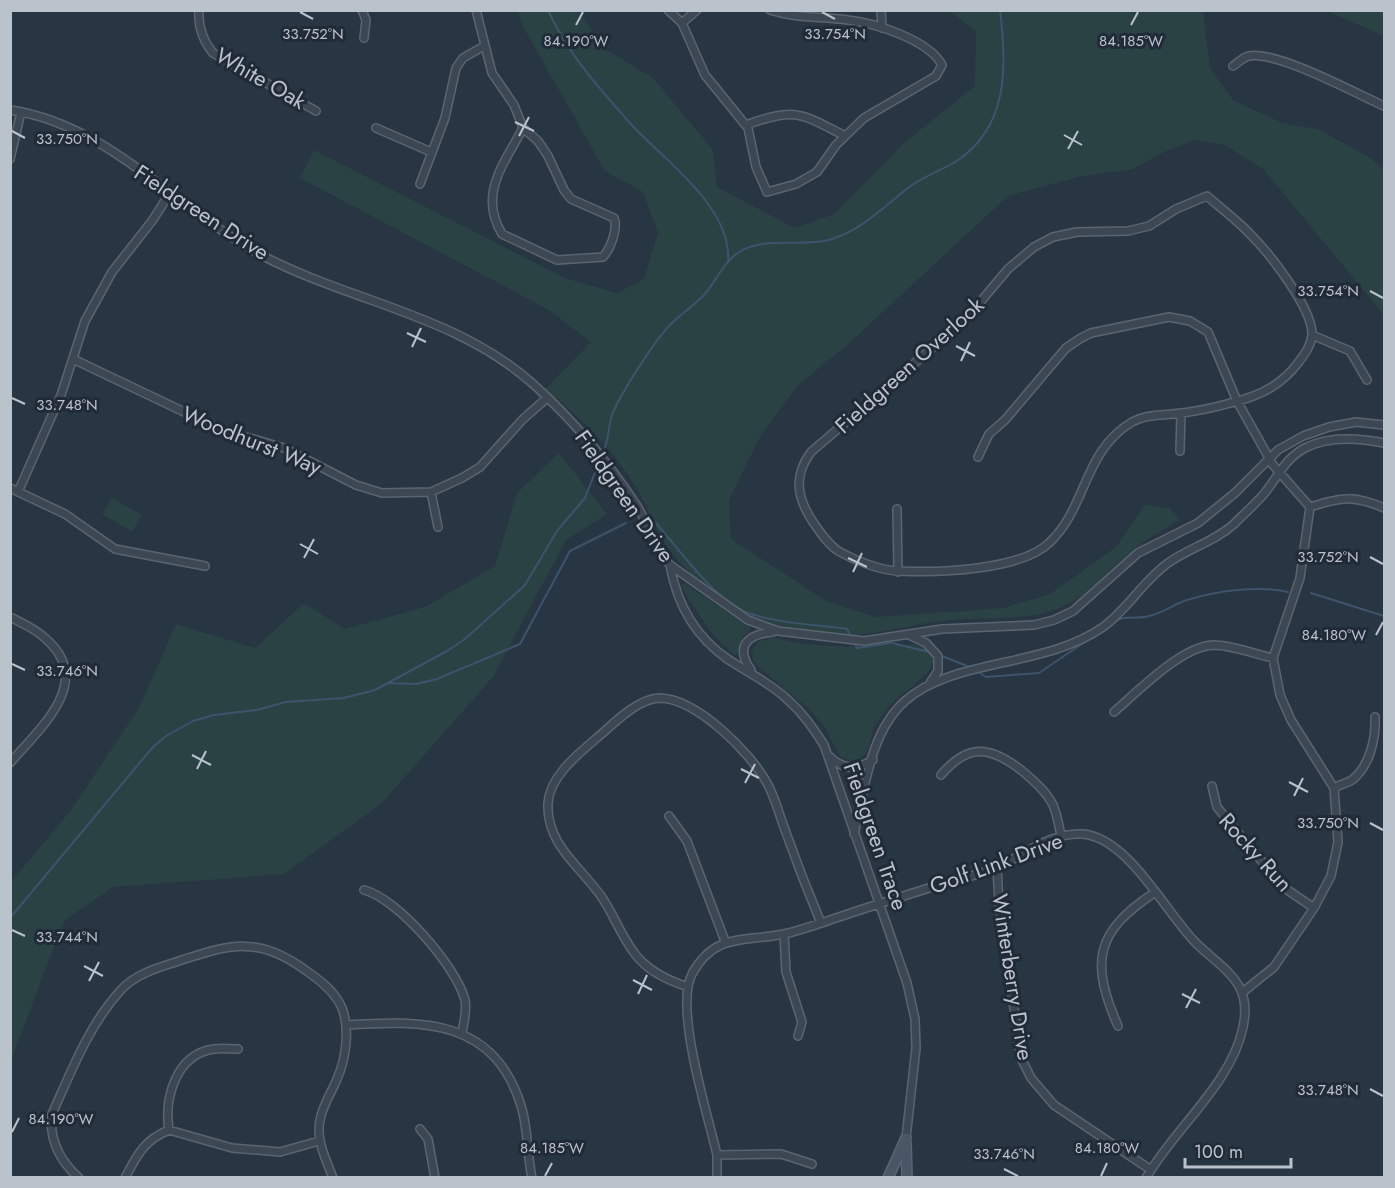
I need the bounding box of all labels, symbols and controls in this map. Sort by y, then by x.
text: 33.752°N [282,23,344,45]
text: 33.754°N [804,23,866,45]
text: 84.190°W [544,30,609,52]
text: 84.185°W [1099,30,1163,52]
street label: White Oak [210,39,313,117]
text: 33.750°N [36,128,98,150]
street label: Fieldgreen Drive [128,156,276,268]
text: 33.754°N [1297,280,1359,302]
street label: Fieldgreen Overlook [827,289,991,441]
text: 33.748°N [36,394,98,416]
street label: Woodhurst Way [178,397,327,483]
street label: Fieldgreen Drive [567,423,683,569]
text: 33.752°N [1297,546,1359,568]
text: 84.180°W [1302,624,1366,646]
text: 33.746°N [36,660,98,682]
street label: Fieldgreen Trace [836,758,916,914]
street label: Rocky Run [1212,805,1300,899]
text: 33.750°N [1297,812,1359,834]
street label: Golf Link Drive [925,824,1067,902]
street label: Winterberry Drive [984,892,1042,1062]
text: 33.744°N [36,926,98,948]
text: 33.748°N [1297,1079,1359,1101]
text: 84.190°W [29,1108,94,1130]
scale bar [1185,1131,1292,1169]
text: 84.185°W [520,1137,584,1159]
text: 84.180°W [1075,1137,1139,1159]
text: 100 m [1194,1139,1243,1165]
text: 33.746°N [973,1143,1035,1165]

